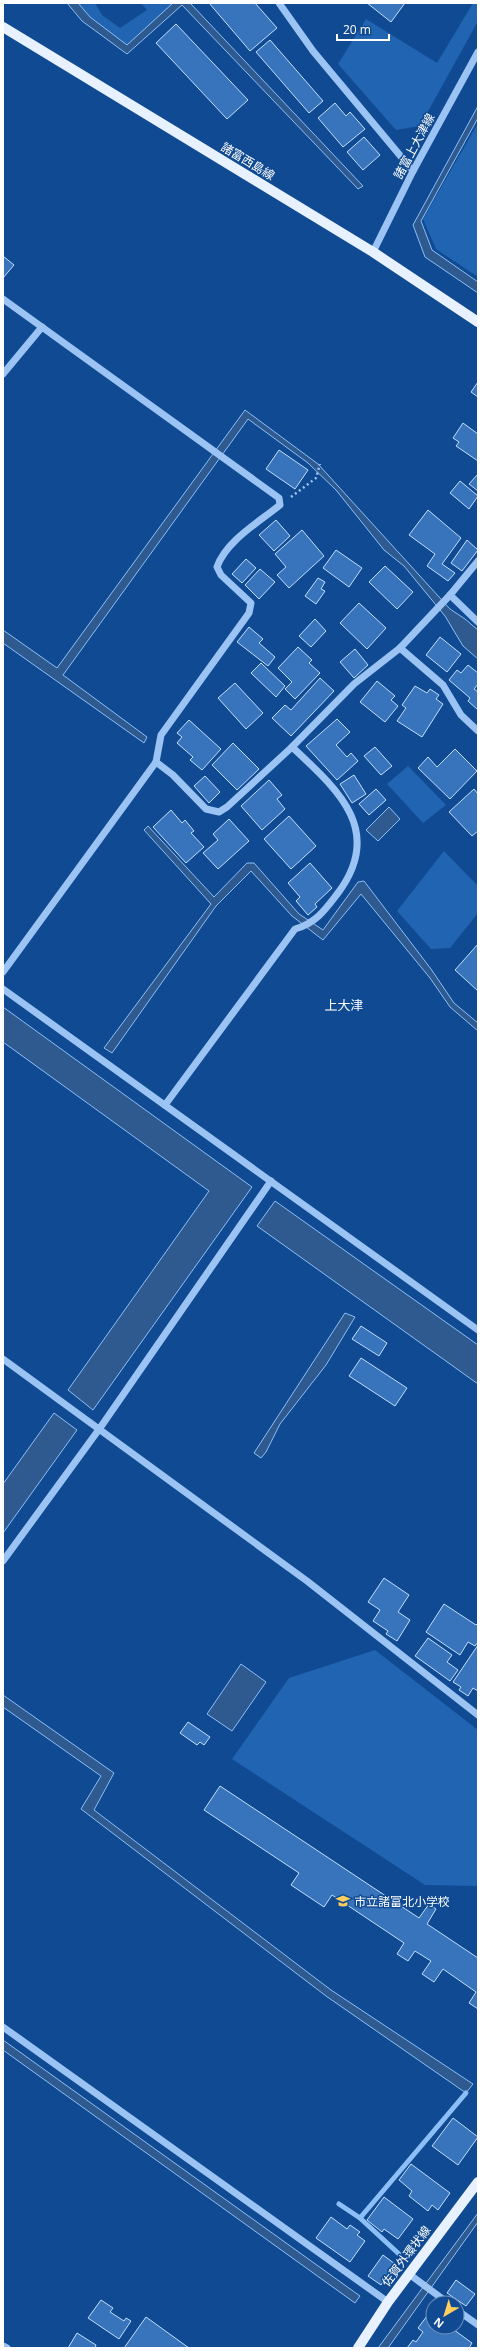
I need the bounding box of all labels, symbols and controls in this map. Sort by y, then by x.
scale bar [337,16,389,42]
text: 20 m [343,21,371,38]
street label: 諸富上大津線 [390,110,438,182]
street label: 諸富西島線 [218,138,278,184]
district label: 上大津 [324,996,364,1014]
school or university icon: 市立諸富北小学校 [335,1893,351,1909]
place label: 市立諸富北小学校 [354,1893,450,1910]
street label: 佐賀外環状線 [378,2222,434,2290]
north arrow [425,2295,465,2335]
text: N [430,2315,447,2332]

